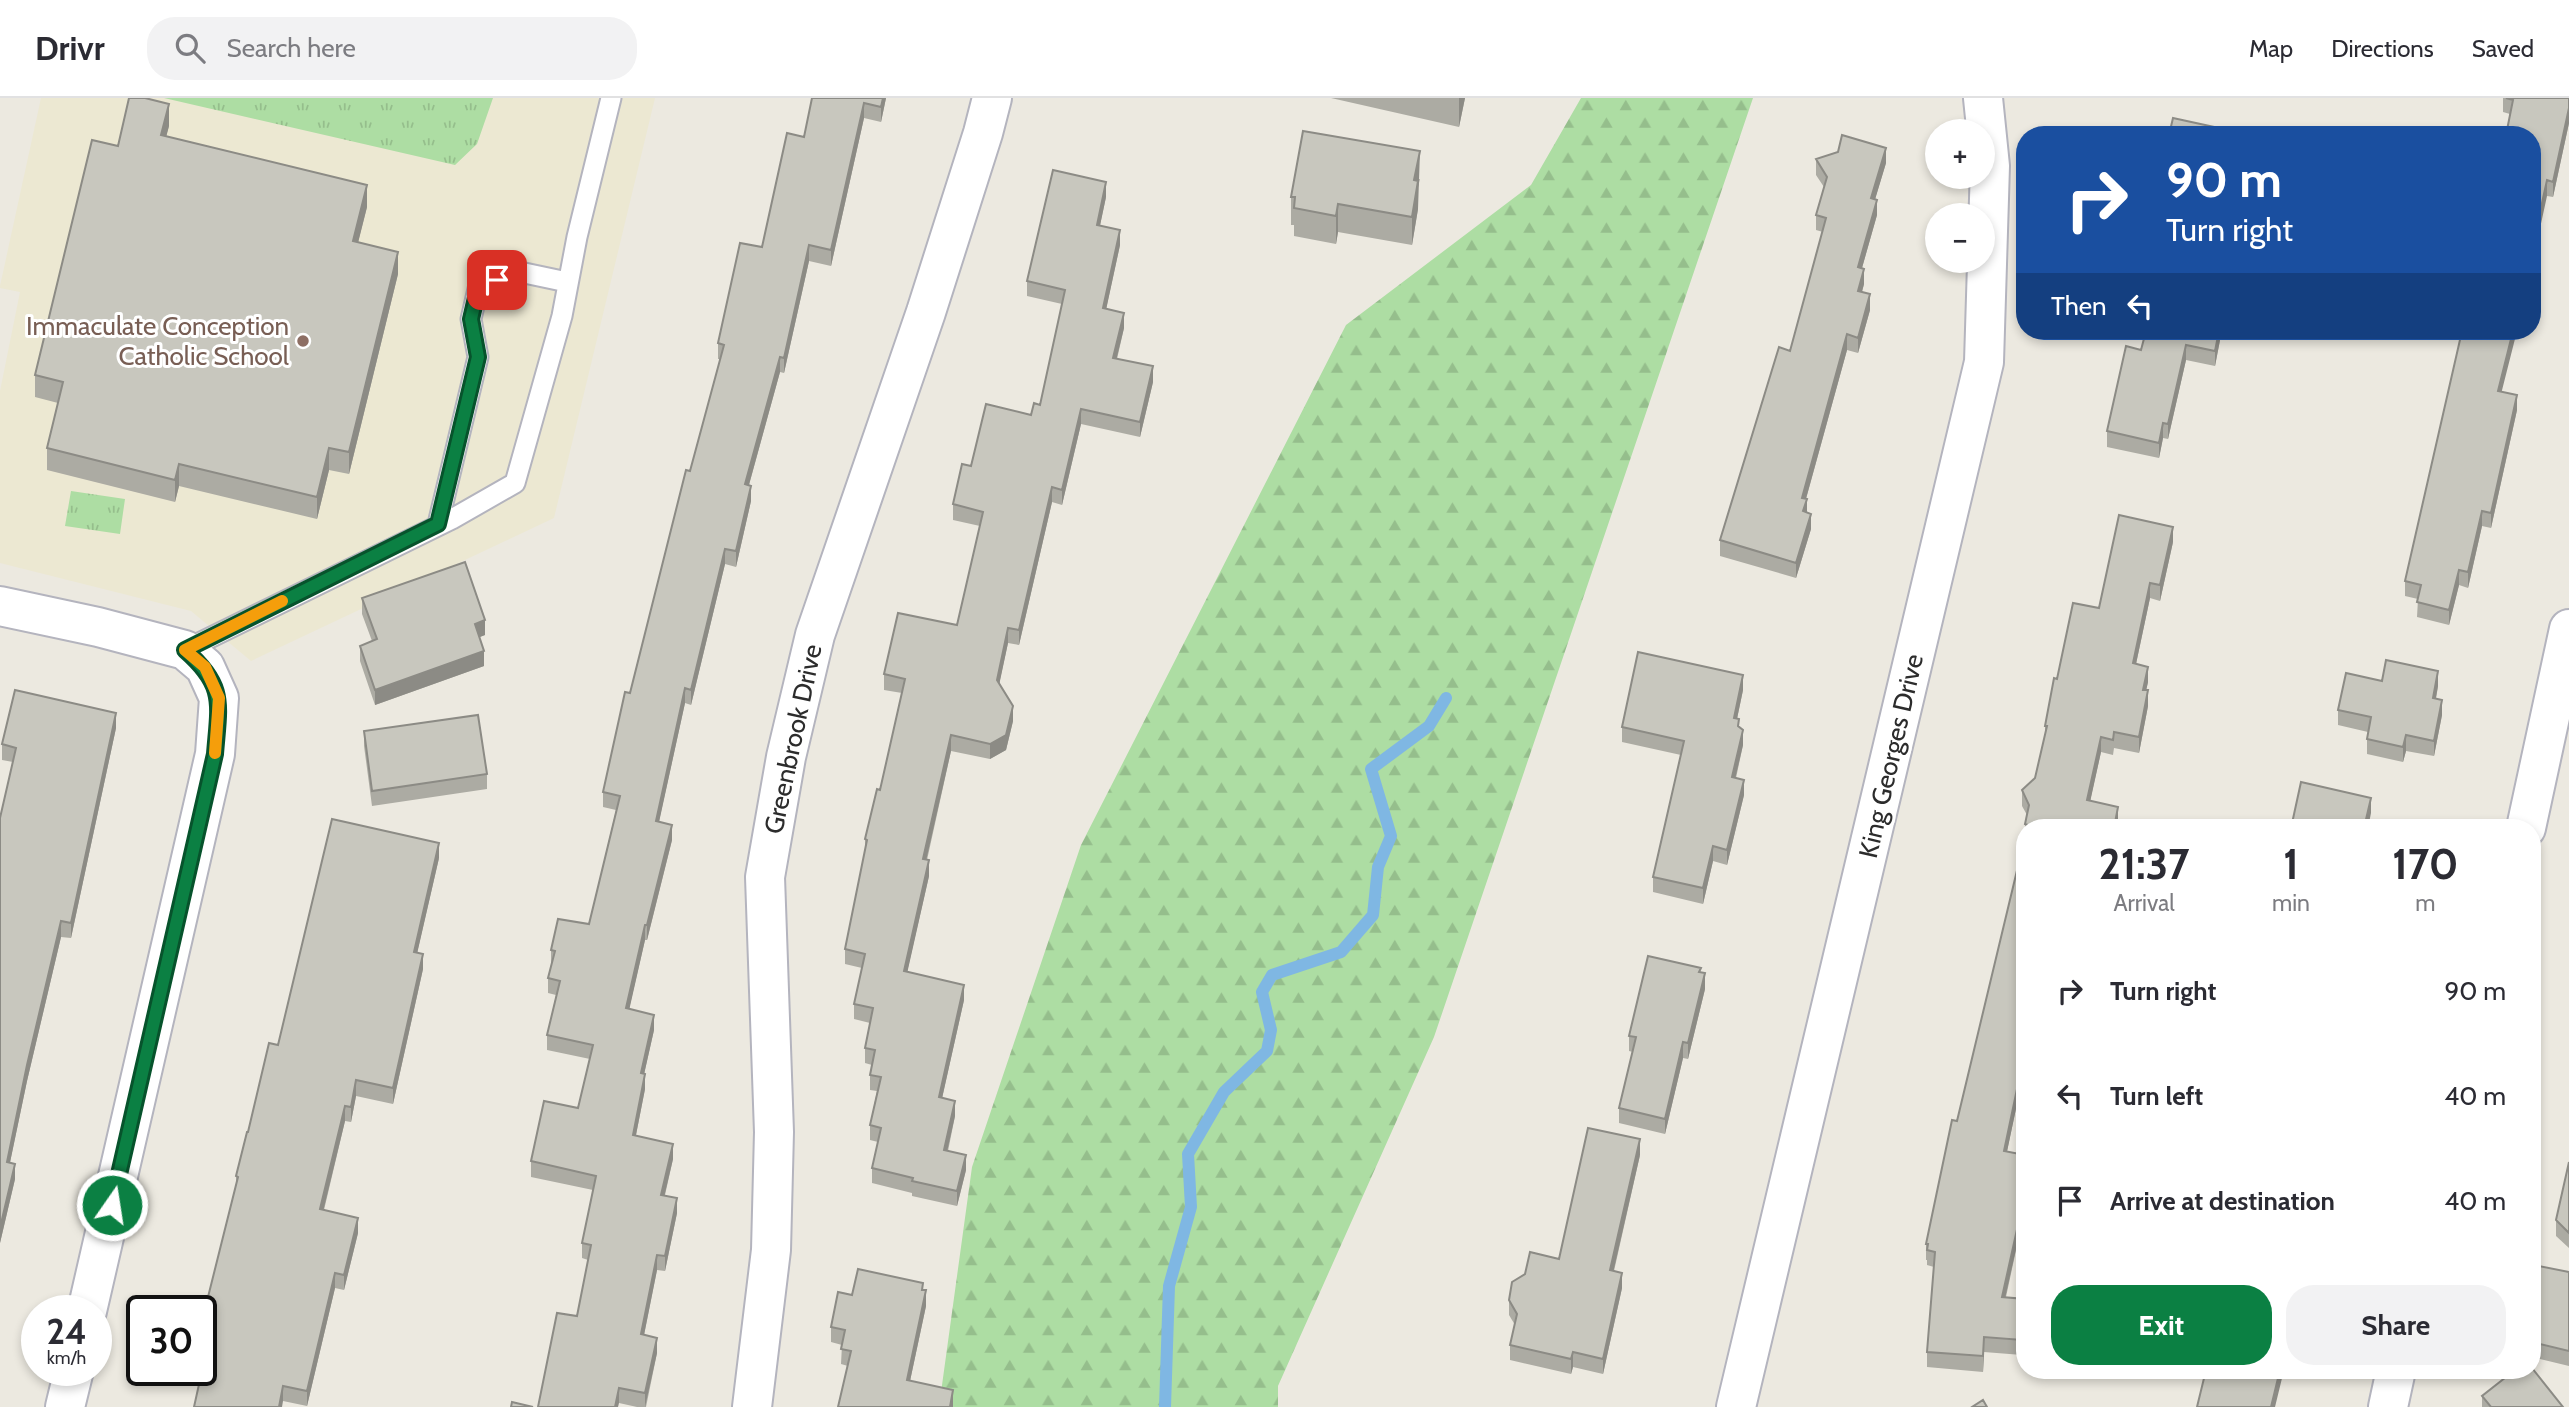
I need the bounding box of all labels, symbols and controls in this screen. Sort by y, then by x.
search box [147,17,637,80]
text: Drivr [35,28,105,68]
icon: search [171,29,209,67]
text: Search here [227,32,356,64]
text: Map [2249,34,2293,63]
text: Directions [2331,34,2434,63]
text: Saved [2472,34,2534,63]
map controls [1925,119,1995,273]
button: + [1925,119,1995,189]
text: 90 m [2166,150,2282,209]
icon: right [2051,154,2142,245]
button: − [1925,203,1995,273]
text: Turn right [2166,210,2293,249]
pin [467,250,527,310]
icon: arrive [478,261,516,299]
icon: left [2121,287,2159,325]
text: Then [2051,290,2107,322]
place label: Immaculate Conception Catholic School [26,310,289,372]
marker: Immaculate Conception Catholic School [295,333,311,349]
street label: Greenbrook Drive [757,641,829,837]
street label: King Georges Drive [1852,651,1930,861]
text: 21:37 [2098,838,2190,890]
text: 1 [2283,838,2299,890]
text: 170 [2392,838,2459,890]
text: Arrival [2113,889,2175,917]
text: min [2272,889,2310,917]
text: m [2415,889,2436,917]
icon: right [2051,972,2089,1010]
text: Turn right [2110,975,2216,1007]
text: 90 m [2444,975,2506,1007]
icon: left [2051,1077,2089,1115]
text: Turn left [2110,1080,2203,1112]
text: 40 m [2444,1080,2506,1112]
position arrow [75,1168,149,1242]
icon: arrive [2051,1182,2089,1220]
text: Arrive at destination [2110,1185,2335,1217]
text: 40 m [2444,1185,2506,1217]
button: Exit [2051,1285,2272,1365]
button: Share [2286,1285,2506,1365]
speed limit sign: 30 [126,1295,217,1386]
text: 24 [46,1310,87,1353]
text: km/h [47,1347,86,1369]

